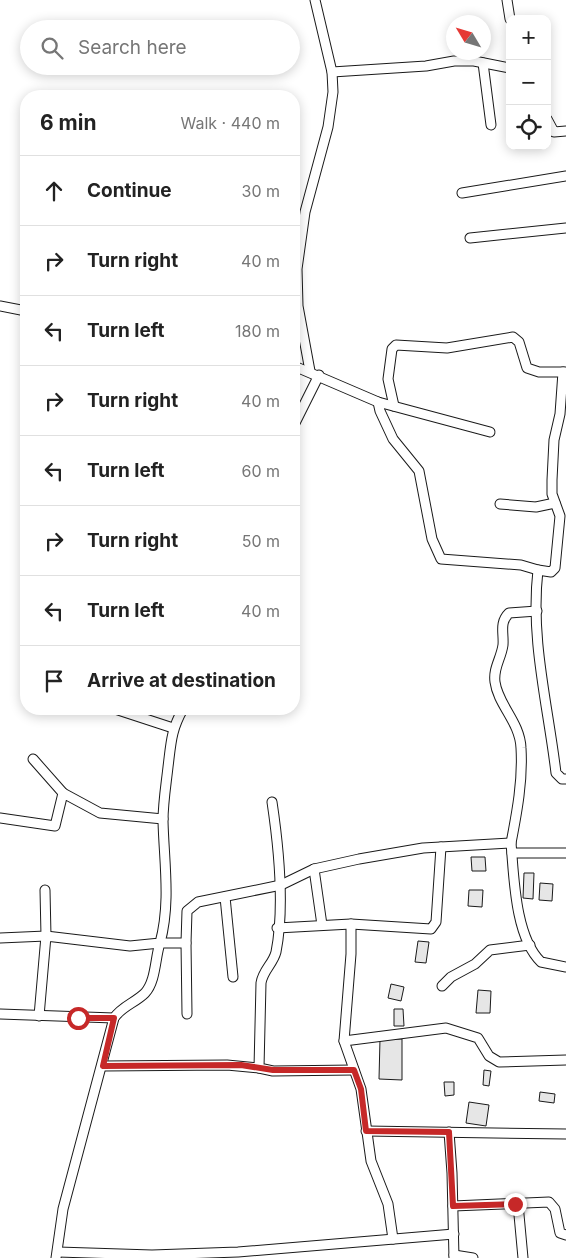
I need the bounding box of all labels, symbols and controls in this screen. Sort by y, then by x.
north arrow [446,15,491,60]
map controls [506,15,551,150]
button: + [506,15,551,60]
search box [20,20,300,75]
icon: search [38,34,66,62]
text: Search here [78,36,187,59]
button: − [506,60,551,105]
button: locate [506,105,551,150]
text: 6 min [40,110,97,135]
text: Walk · 440 m [181,113,280,133]
icon: ahead [40,177,68,205]
text: Continue [87,179,172,202]
text: 30 m [242,181,280,201]
icon: right [40,247,68,275]
text: Turn right [87,249,178,272]
text: 40 m [241,251,280,271]
icon: left [40,317,68,345]
text: Turn left [87,319,165,342]
text: 180 m [235,321,280,341]
icon: right [40,387,68,415]
text: Turn right [87,389,178,412]
text: 40 m [241,391,280,411]
icon: left [40,457,68,485]
text: Turn left [87,459,165,482]
text: 60 m [241,461,280,481]
icon: right [40,527,68,555]
text: Turn right [87,529,178,552]
text: 50 m [242,531,280,551]
icon: left [40,597,68,625]
text: Turn left [87,599,165,622]
text: 40 m [241,601,280,621]
icon: arrive [40,667,68,695]
text: Arrive at destination [87,669,276,692]
route start [67,1007,90,1030]
route end [504,1193,527,1216]

